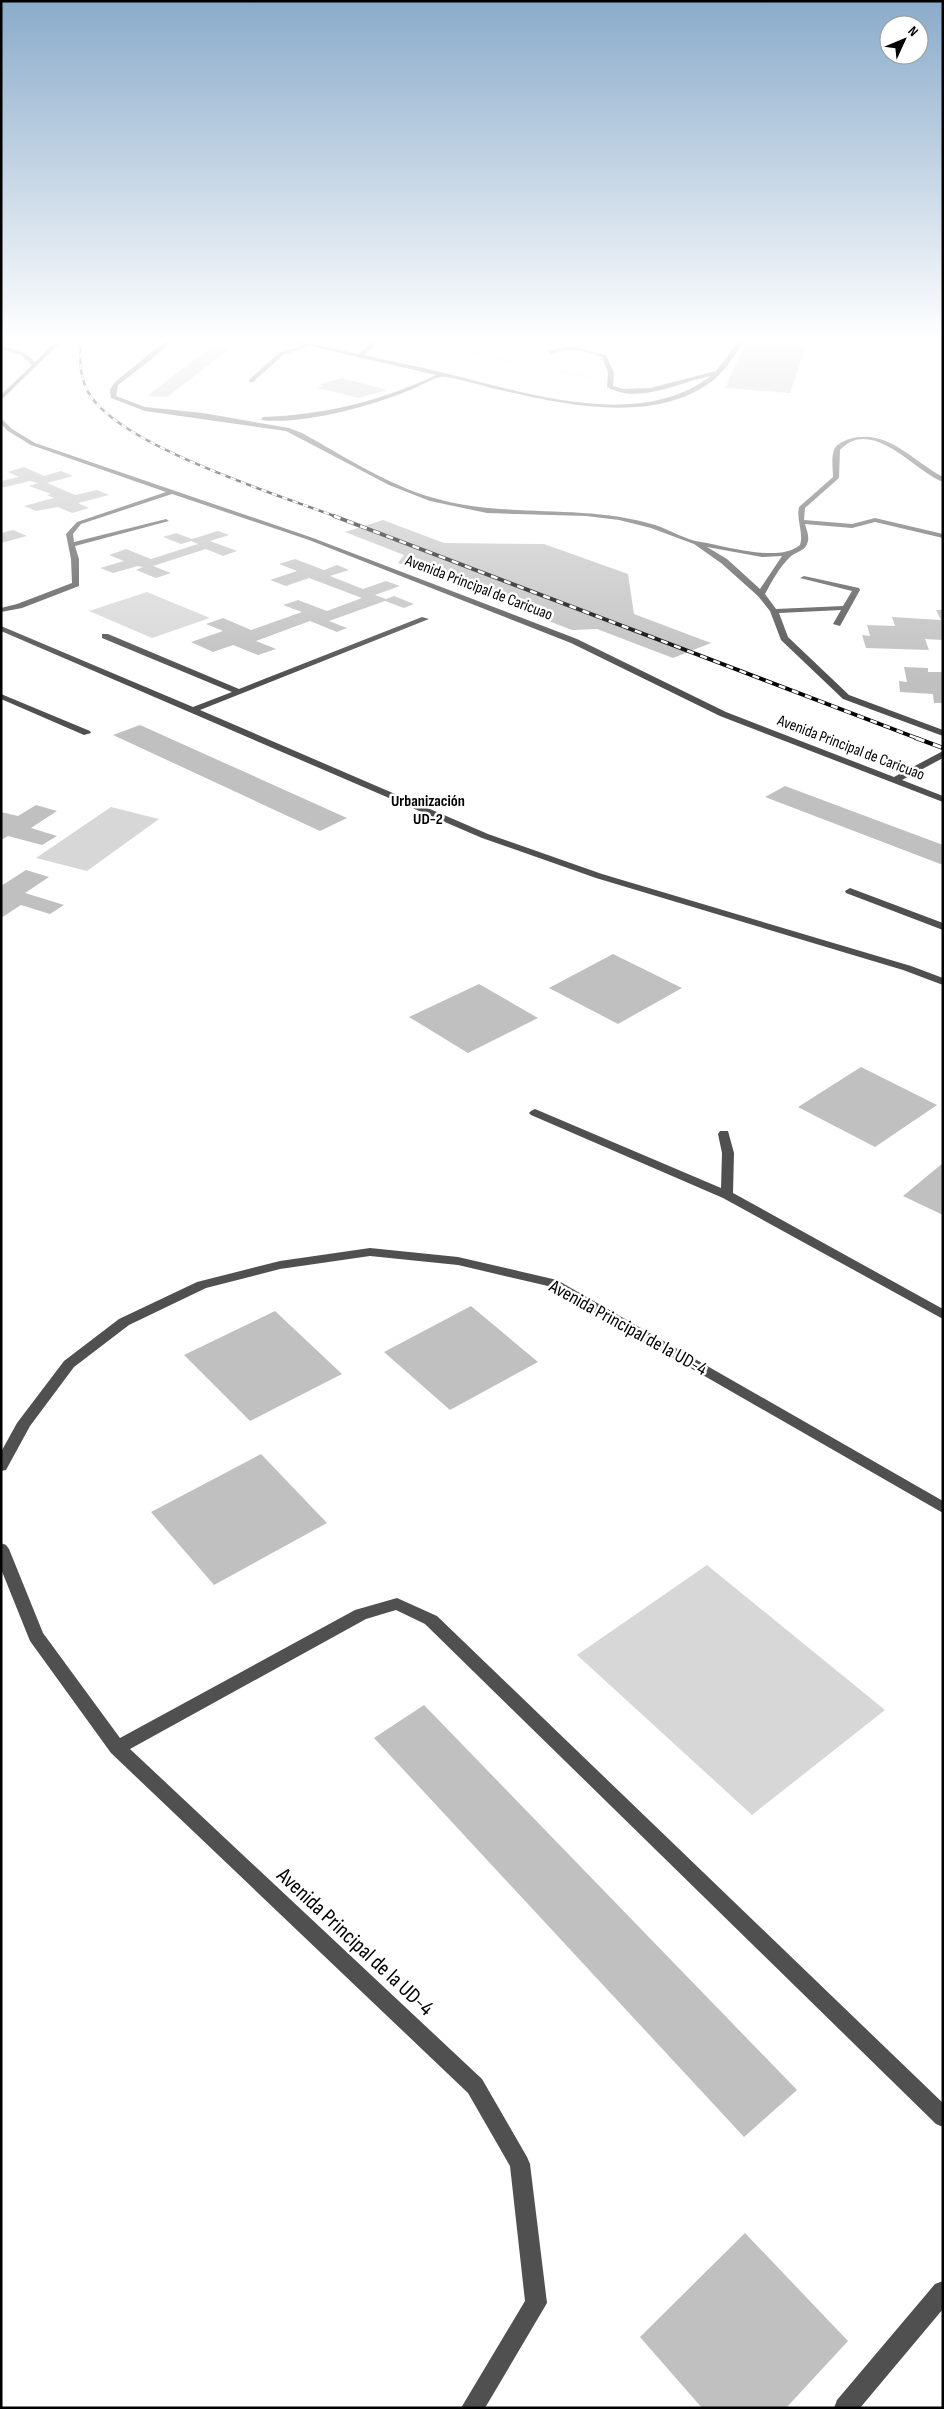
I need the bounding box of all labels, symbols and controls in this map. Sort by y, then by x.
north arrow [879,15,929,65]
text: N [904,23,922,40]
street label: Avenida Principal de Caricuao [402,551,555,625]
street label: Avenida Principal de Caricuao [774,711,927,785]
district label: Urbanización UD-2 [391,792,465,829]
street label: Avenida Principal de la UD-4 [544,1275,711,1381]
street label: Avenida Principal de la UD-4 [270,1862,439,2022]

